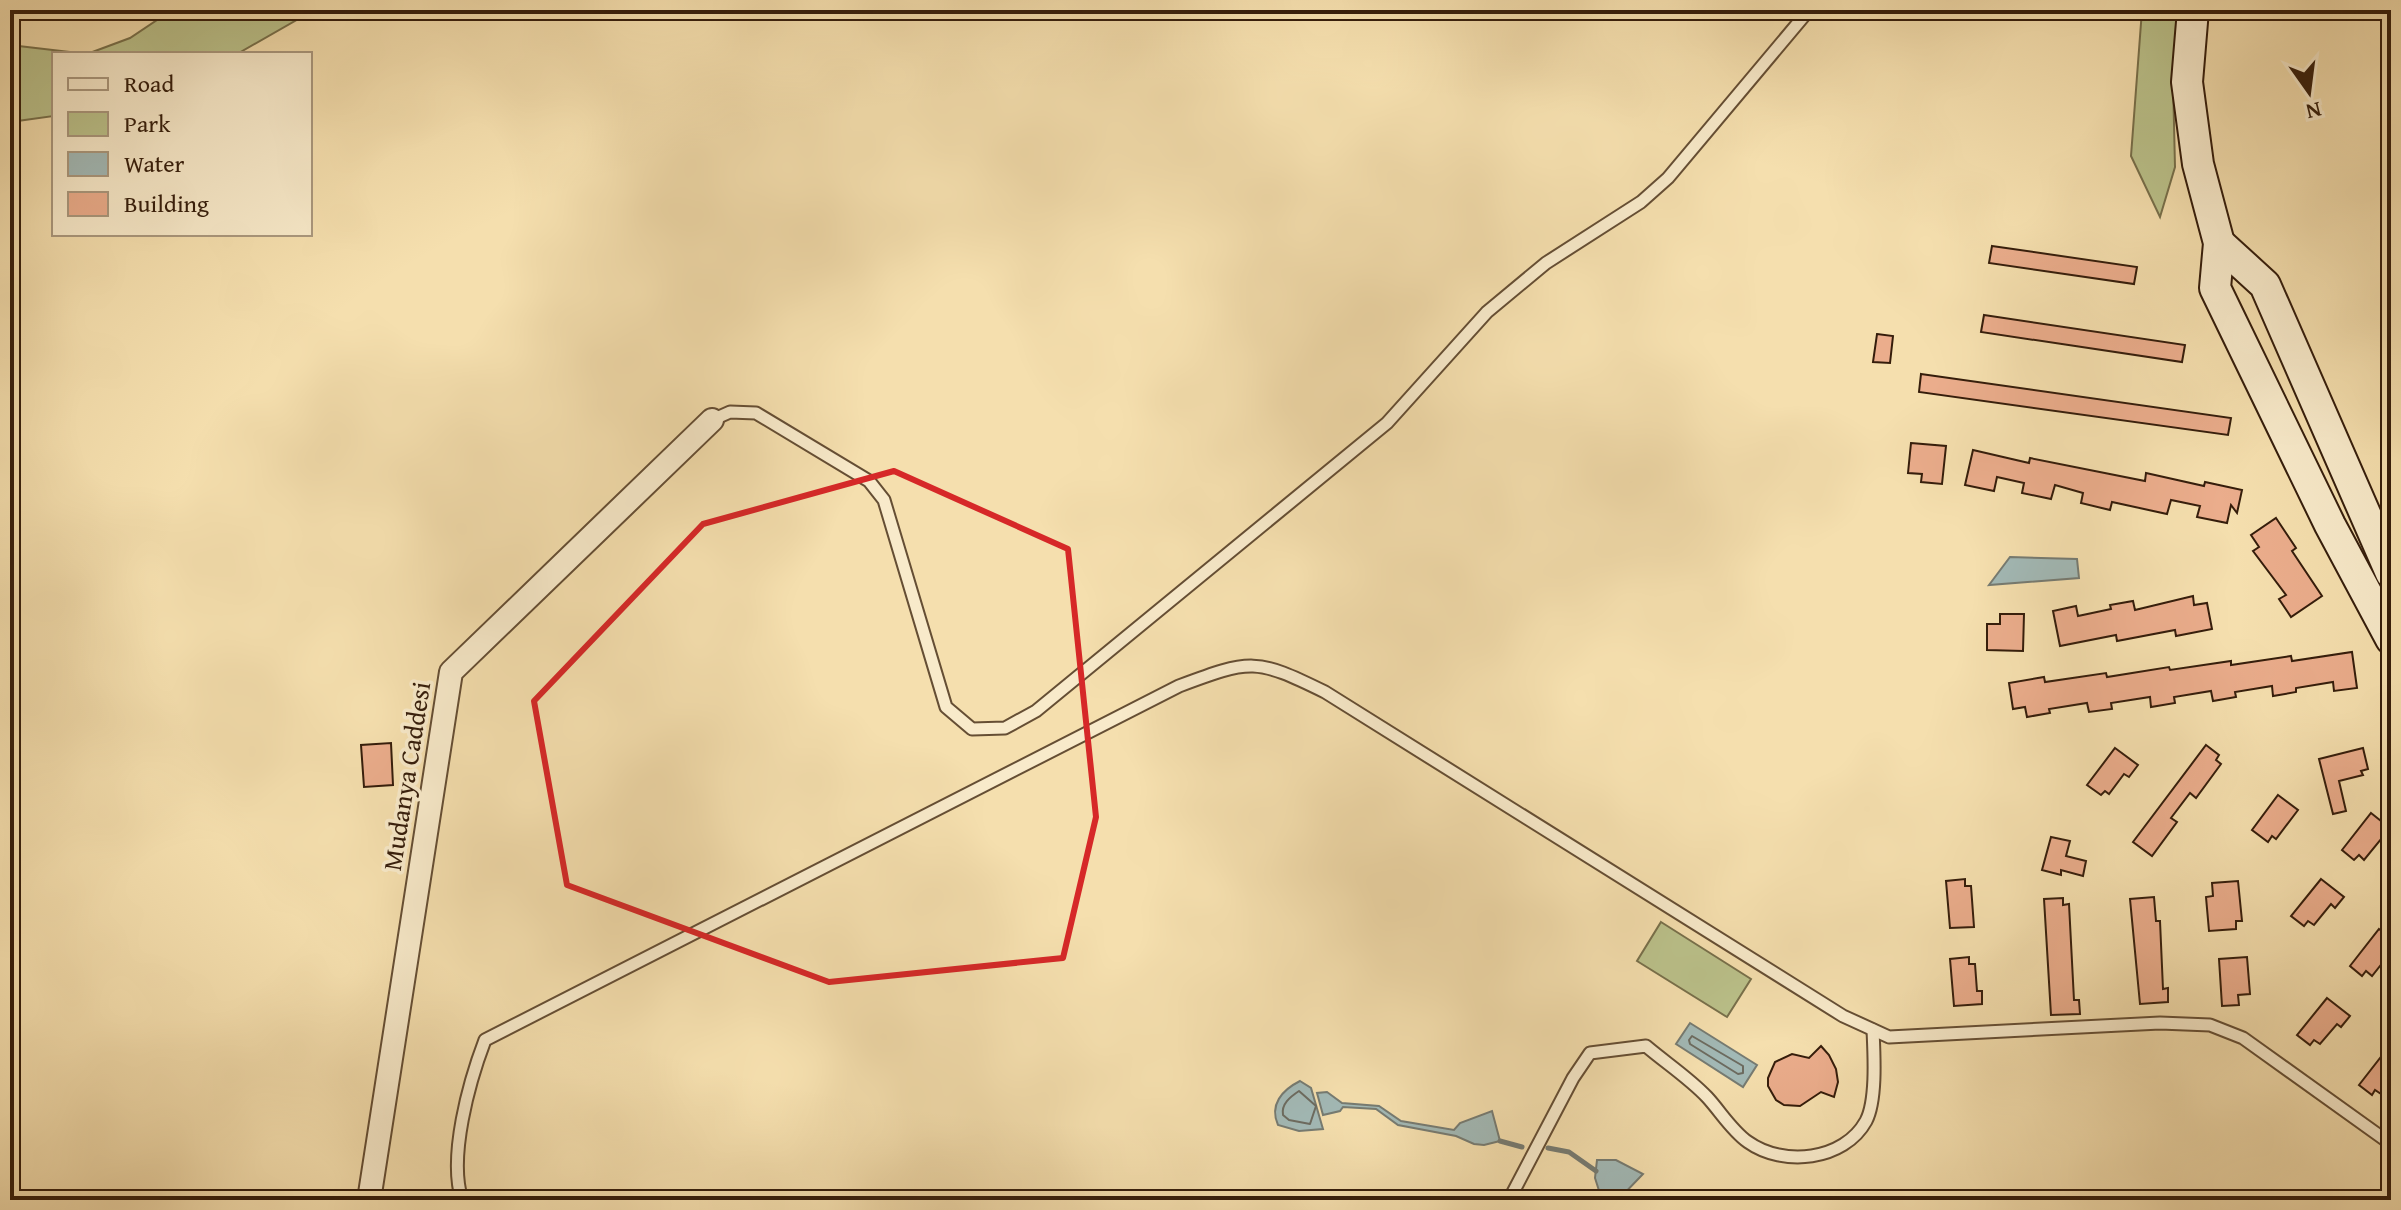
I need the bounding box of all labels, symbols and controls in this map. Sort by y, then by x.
legend [52,52,312,236]
north arrow [2269,52,2349,132]
text: Road [124,66,174,101]
text: N [2303,94,2325,129]
text: Park [124,106,171,141]
text: Water [124,146,185,181]
text: Building [124,186,209,221]
street label: Mudanya Caddesi [372,679,440,873]

